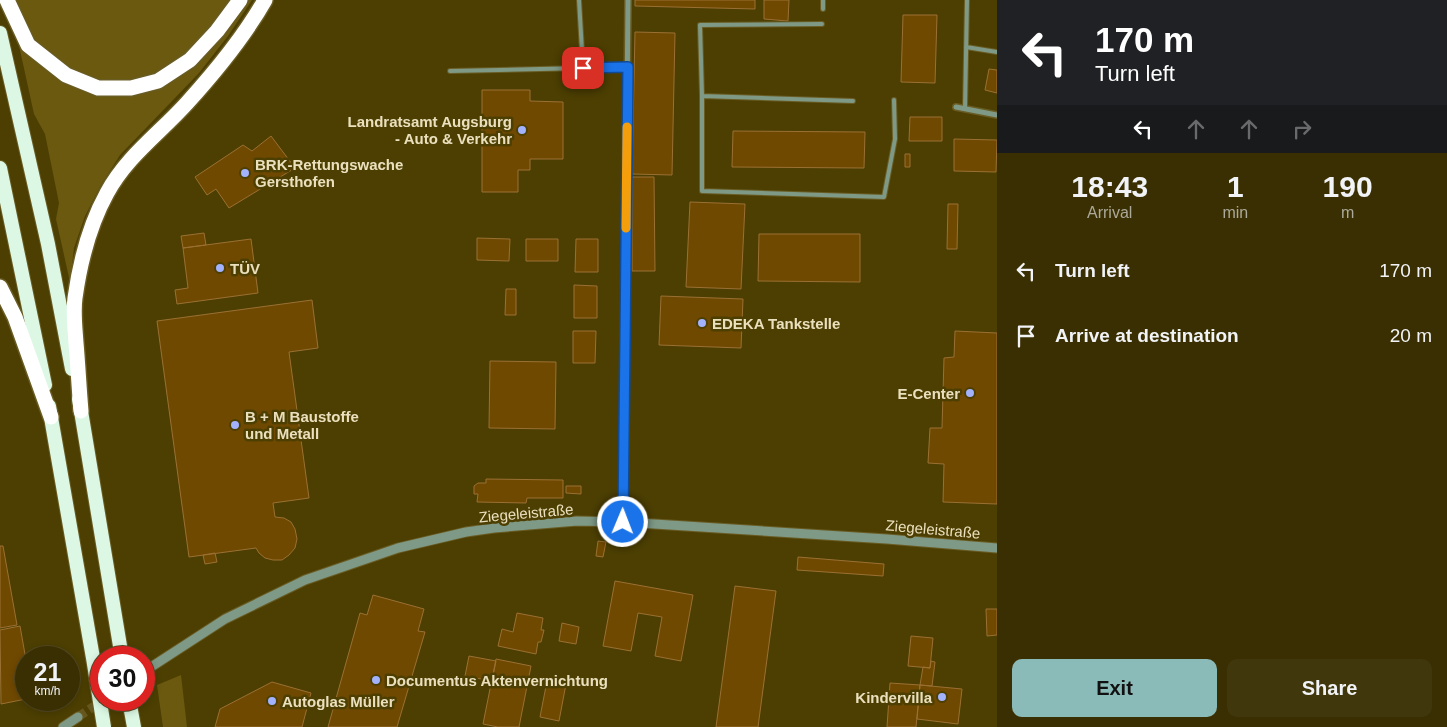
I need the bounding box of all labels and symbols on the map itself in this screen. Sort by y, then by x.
pin [562,47,604,89]
place label: Landratsamt Augsburg - Auto & Verkehr [348,113,512,147]
marker: Landratsamt Augsburg - Auto & Verkehr [516,124,528,136]
place label: BRK-Rettungswache Gersthofen [255,156,403,190]
marker: BRK-Rettungswache Gersthofen [239,167,251,179]
place label: TÜV [230,260,260,277]
marker: TÜV [214,262,226,274]
place label: EDEKA Tankstelle [712,315,840,332]
marker: EDEKA Tankstelle [696,317,708,329]
place label: E-Center [897,385,960,402]
marker: E-Center [964,387,976,399]
place label: B + M Baustoffe und Metall [245,408,359,442]
marker: B + M Baustoffe und Metall [229,419,241,431]
position arrow [596,495,648,547]
street label: Ziegeleistraße [478,500,574,526]
street label: Ziegeleistraße [885,516,981,542]
speed limit sign: 30 [90,646,155,711]
place label: Documentus Aktenvernichtung [386,672,608,689]
marker: Documentus Aktenvernichtung [370,674,382,686]
place label: Kindervilla [855,689,933,706]
marker: Kindervilla [936,691,948,703]
place label: Autoglas Müller [282,693,395,710]
marker: Autoglas Müller [266,695,278,707]

